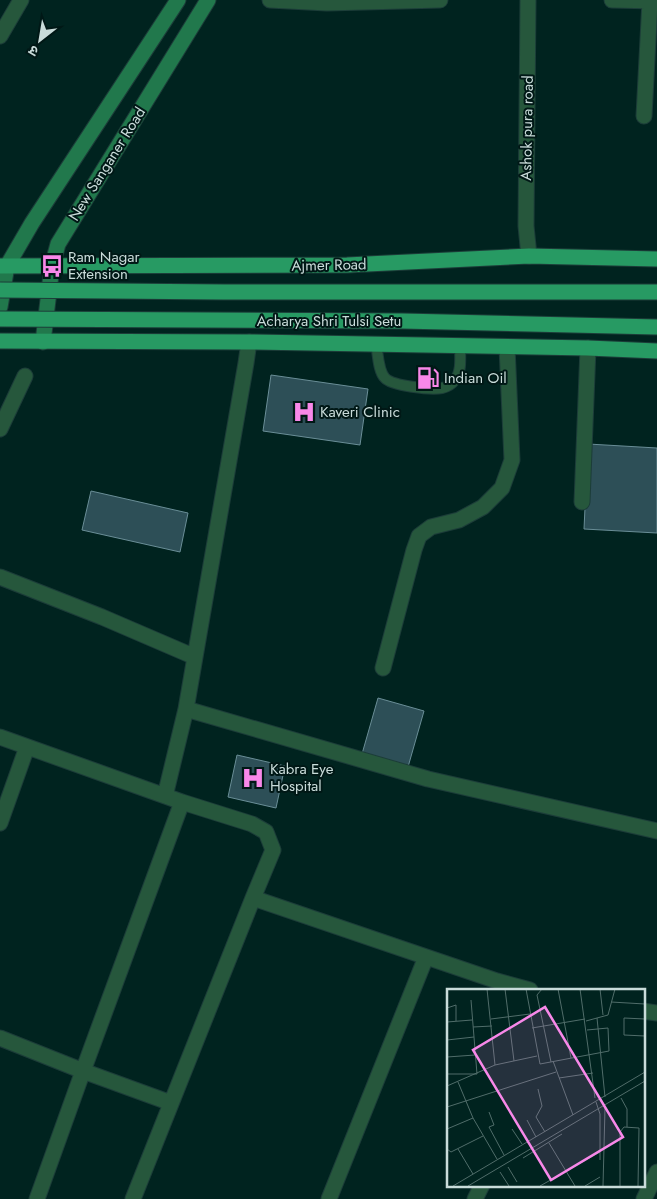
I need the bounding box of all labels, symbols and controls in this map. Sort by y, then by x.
north arrow [15,15,65,65]
text: उ [24,40,42,62]
street label: Ashok pura road [515,75,539,181]
street label: New Sanganer Road [63,103,151,225]
place label: Ram Nagar Extension [68,246,140,285]
bus stop icon: Ram Nagar Extension [39,253,65,279]
street label: Ajmer Road [291,253,367,277]
street label: Acharya Shri Tulsi Setu [257,310,401,332]
fuel station icon: Indian Oil [415,365,441,391]
place label: Indian Oil [444,367,507,389]
hospital icon: Kaveri Clinic [291,399,317,425]
place label: Kaveri Clinic [320,401,400,423]
place label: Kabra Eye Hospital [270,758,334,797]
hospital icon: Kabra Eye Hospital [240,765,266,791]
inset map [447,989,644,1186]

